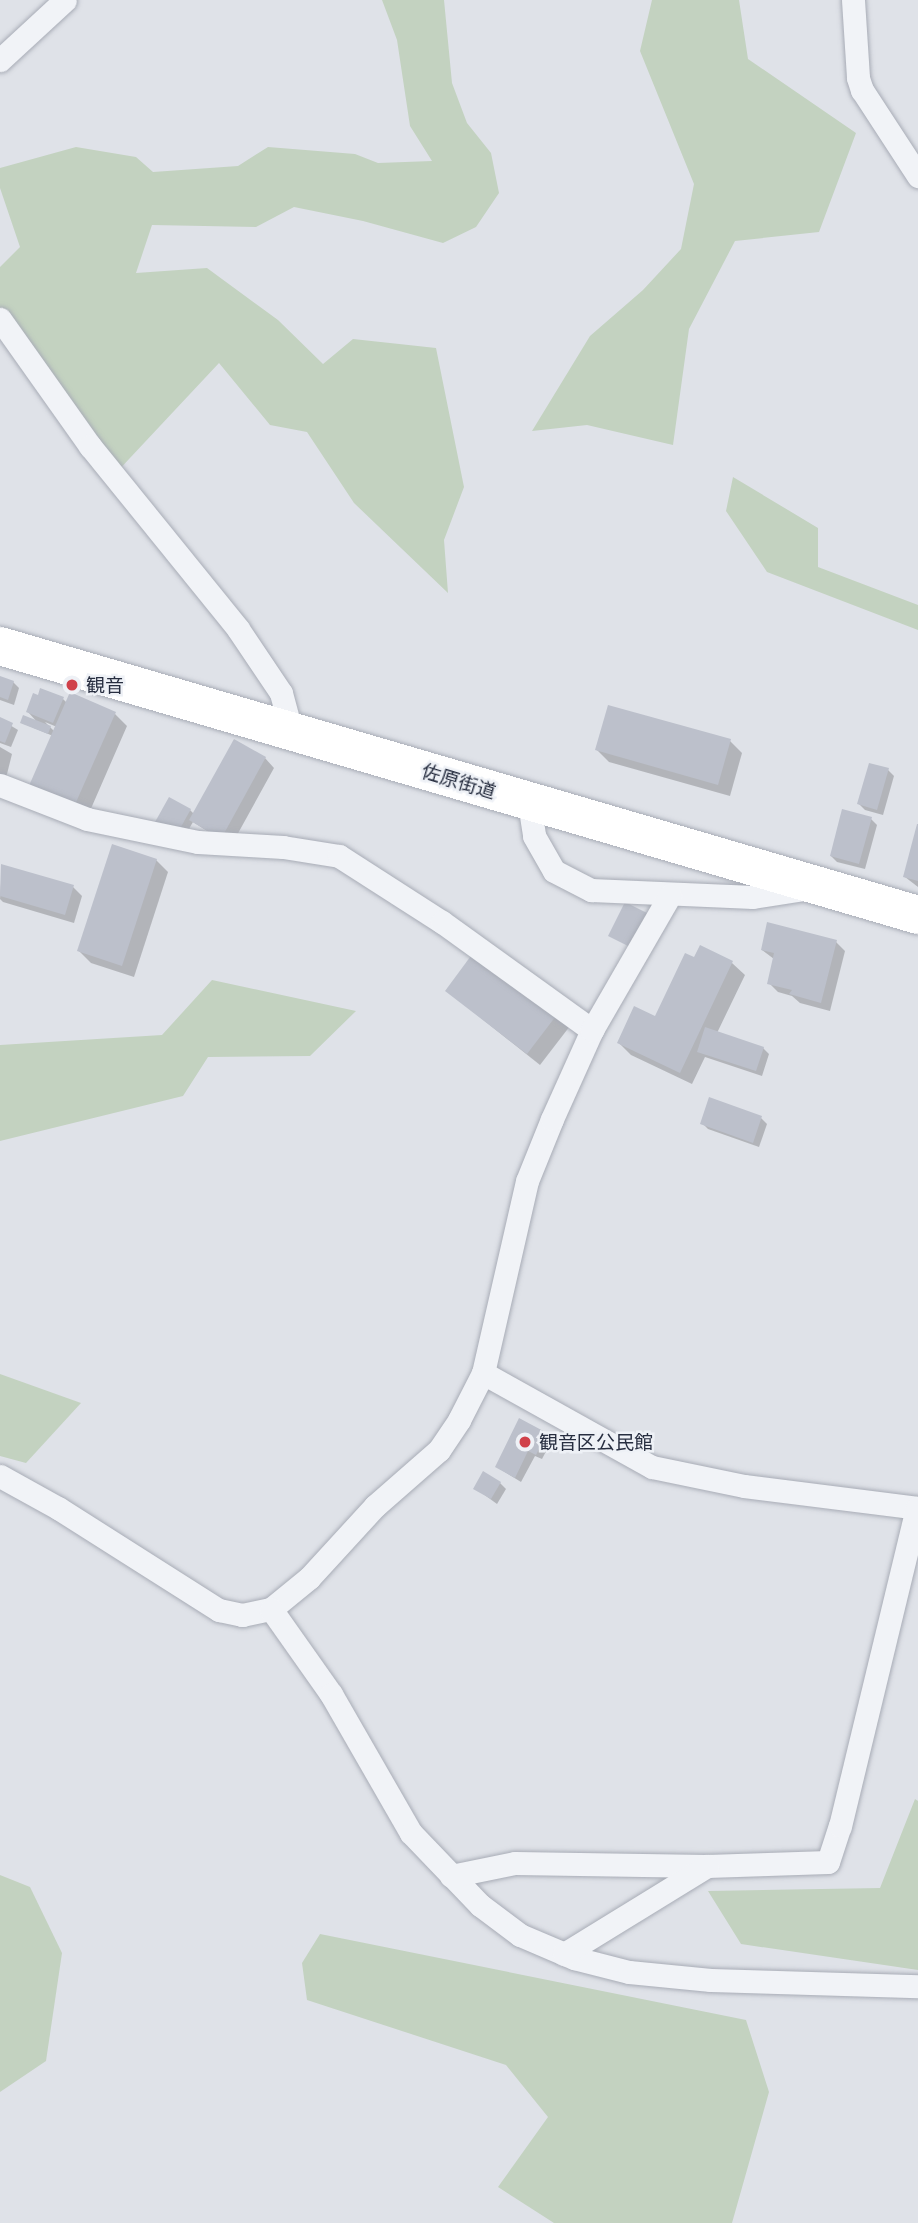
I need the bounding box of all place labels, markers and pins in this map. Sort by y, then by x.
place label: 観音 [86,674,124,696]
marker: 観音 [64,677,80,693]
place label: 観音区公民館 [539,1431,653,1453]
marker: 観音区公民館 [517,1434,533,1450]

